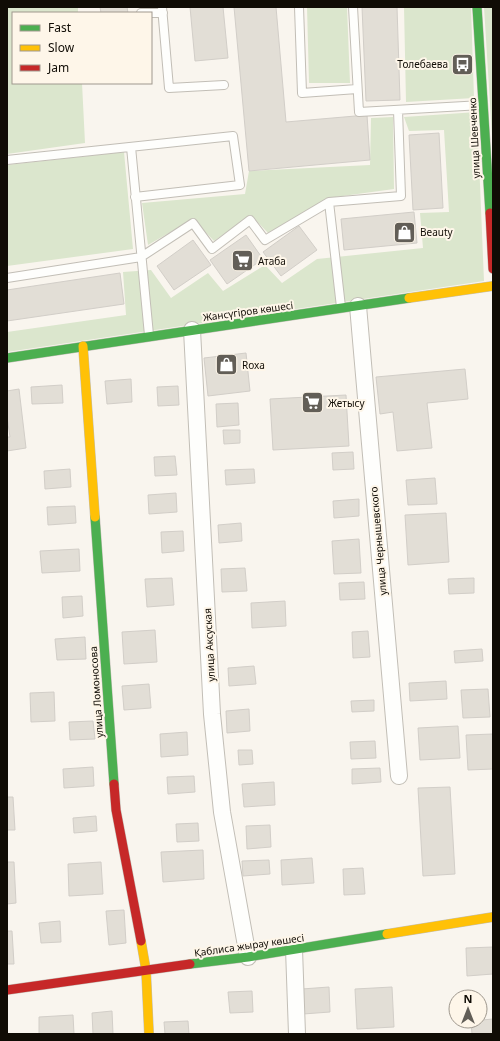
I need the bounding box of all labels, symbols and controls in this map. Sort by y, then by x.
legend [12,12,152,84]
text: Fast [48,19,72,36]
text: Slow [48,39,75,56]
bus stop icon: Толебаева [450,51,476,77]
place label: Толебаева [397,57,448,71]
text: Jam [47,59,69,76]
street label: улица Шевченко [465,97,483,179]
shop icon: Beauty [391,219,417,245]
place label: Beauty [420,225,454,239]
supermarket icon: Атаба [230,248,256,274]
place label: Атаба [258,254,286,268]
street label: Жансүгіров көшесі [202,298,294,324]
shop icon: Roxa [214,352,240,378]
place label: Roxa [242,358,265,372]
supermarket icon: Жетысу [300,390,326,416]
place label: Жетысу [328,396,365,410]
street label: улица Чернышевского [366,486,390,596]
street label: улица Аксуская [200,608,218,682]
street label: улица Ломоносова [86,646,106,738]
street label: Қаблиса жырау көшесі [193,930,305,960]
north arrow [448,989,488,1029]
text: N [464,991,472,1006]

